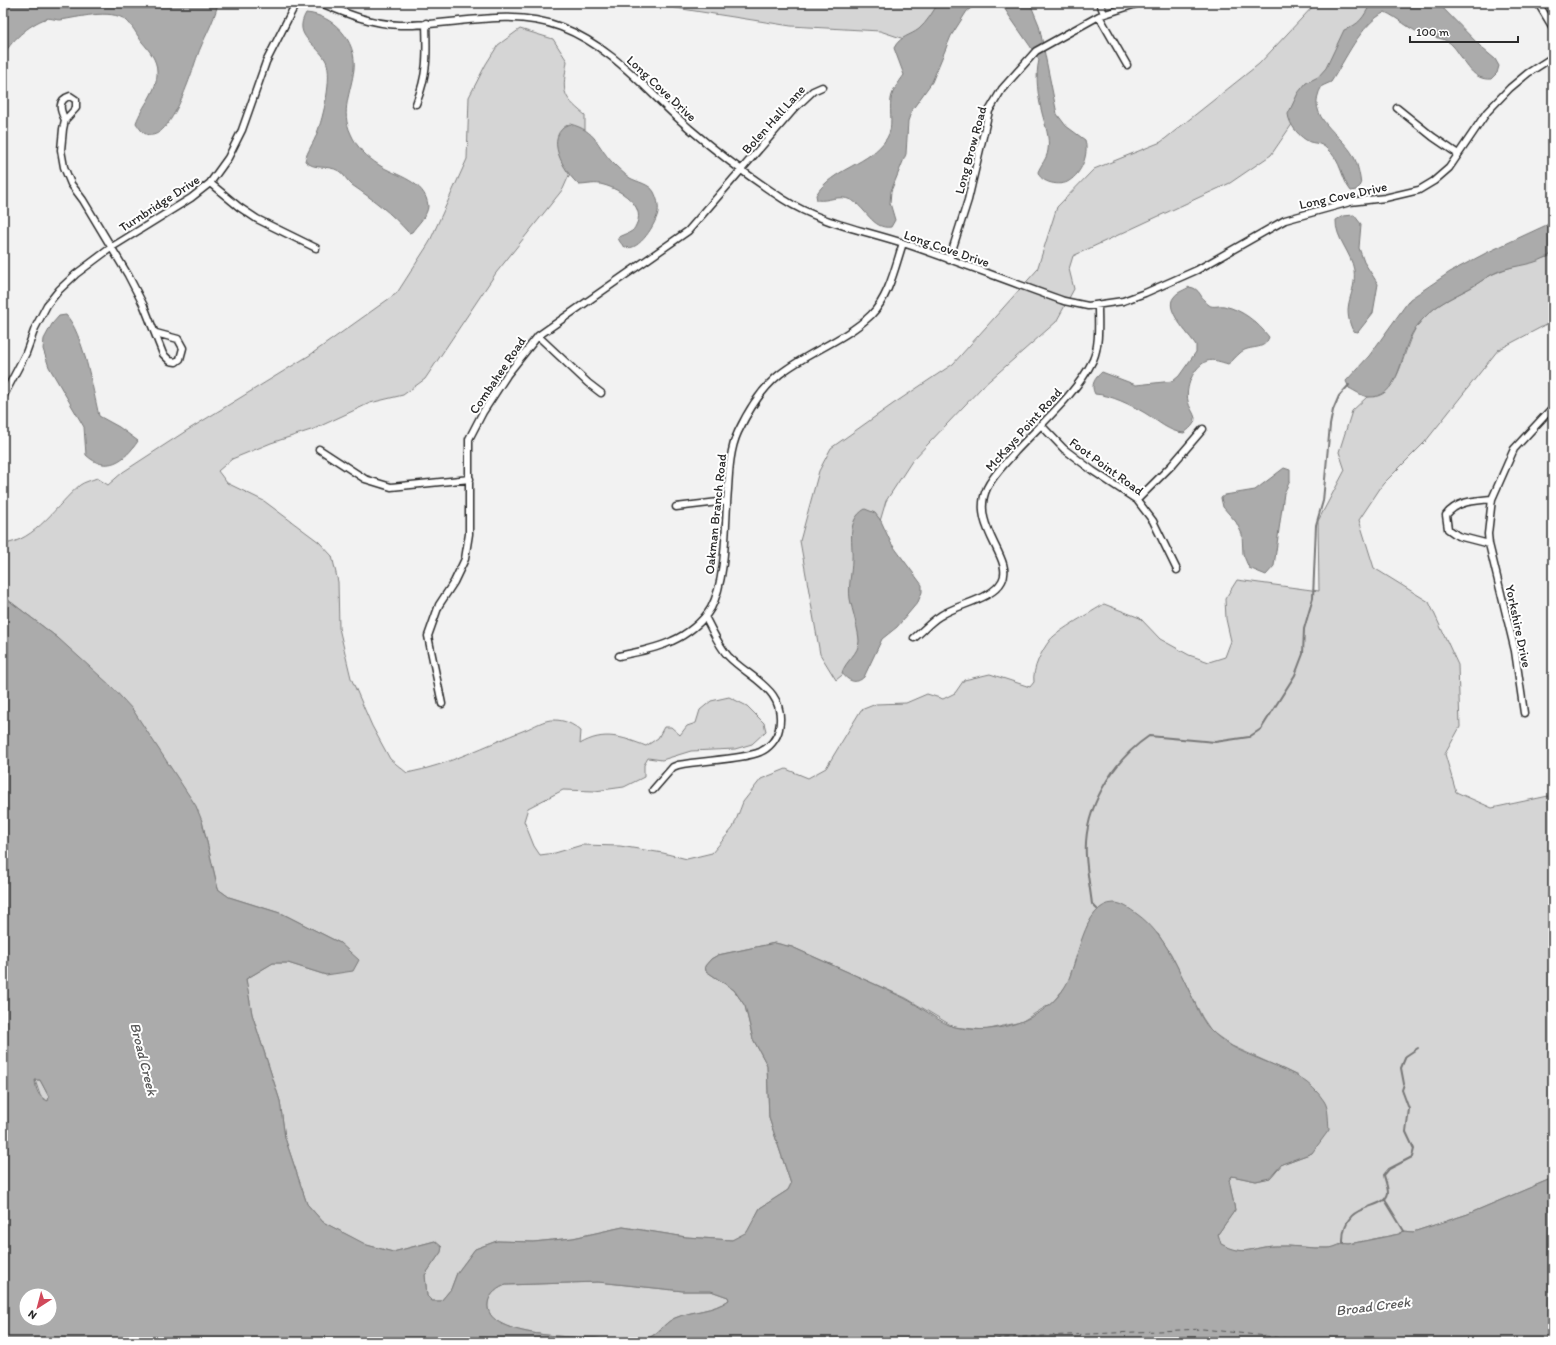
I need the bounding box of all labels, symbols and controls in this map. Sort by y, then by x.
scale bar [1410,18,1518,44]
text: 100 m [1416,25,1449,39]
street label: Long Cove Drive [624,52,700,124]
street label: Bolen Hall Lane [739,82,808,157]
street label: Long Brow Road [952,105,989,196]
street label: Turnbridge Drive [116,172,202,235]
street label: Long Cove Drive [1298,179,1388,212]
street label: Long Cove Drive [902,227,992,270]
street label: Combahee Road [466,334,529,417]
street label: McKays Point Road [982,385,1065,474]
street label: Foot Point Road [1067,434,1147,498]
street label: Oakman Branch Road [702,453,729,575]
street label: Yorkshire Drive [1502,583,1535,669]
water label: Broad Creek [126,1021,161,1098]
north arrow [18,1287,58,1327]
water label: Broad Creek [1335,1293,1412,1319]
text: N [26,1307,39,1322]

